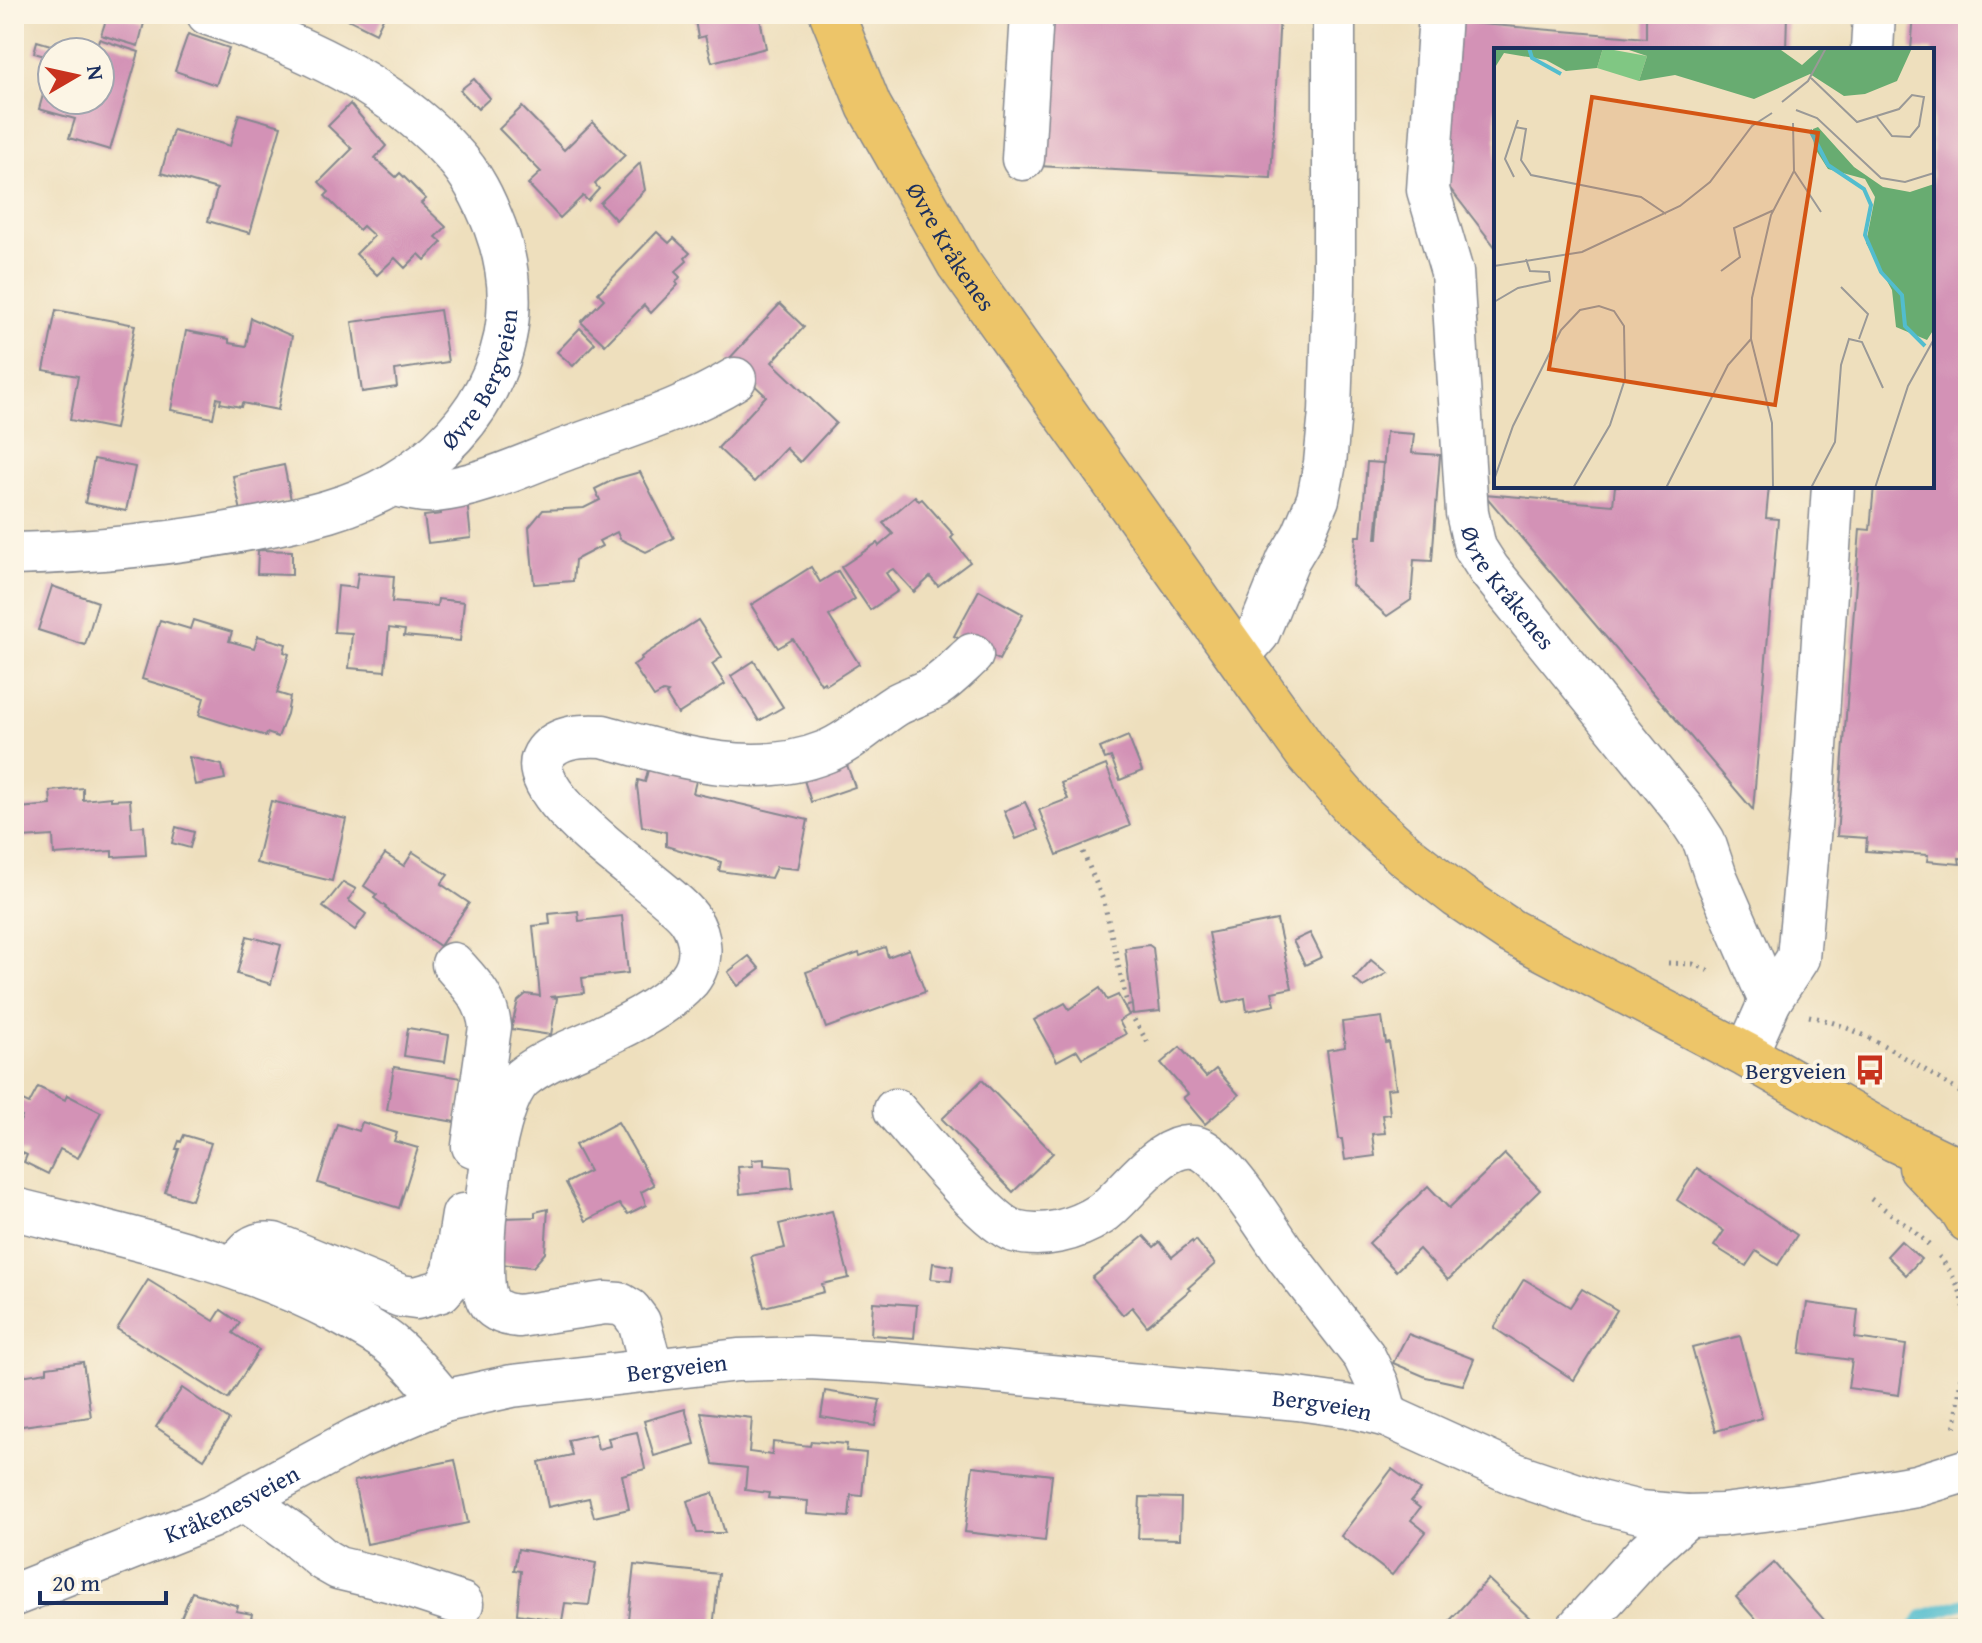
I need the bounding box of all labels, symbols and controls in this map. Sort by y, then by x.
north arrow [36,36,116,116]
inset map [1494,48,1934,488]
text: N [79,63,113,83]
street label: Øvre Kråkenes [898,176,1004,318]
street label: Øvre Bergveien [432,307,526,457]
street label: Øvre Kråkenes [1453,523,1564,657]
place label: Bergveien [1745,1053,1847,1088]
bus stop icon: Bergveien [1853,1053,1887,1087]
street label: Bergveien [625,1344,729,1390]
street label: Bergveien [1271,1379,1377,1429]
street label: Kråkenesveien [159,1455,306,1551]
scale bar [40,1555,166,1605]
text: 20 m [52,1565,100,1600]

